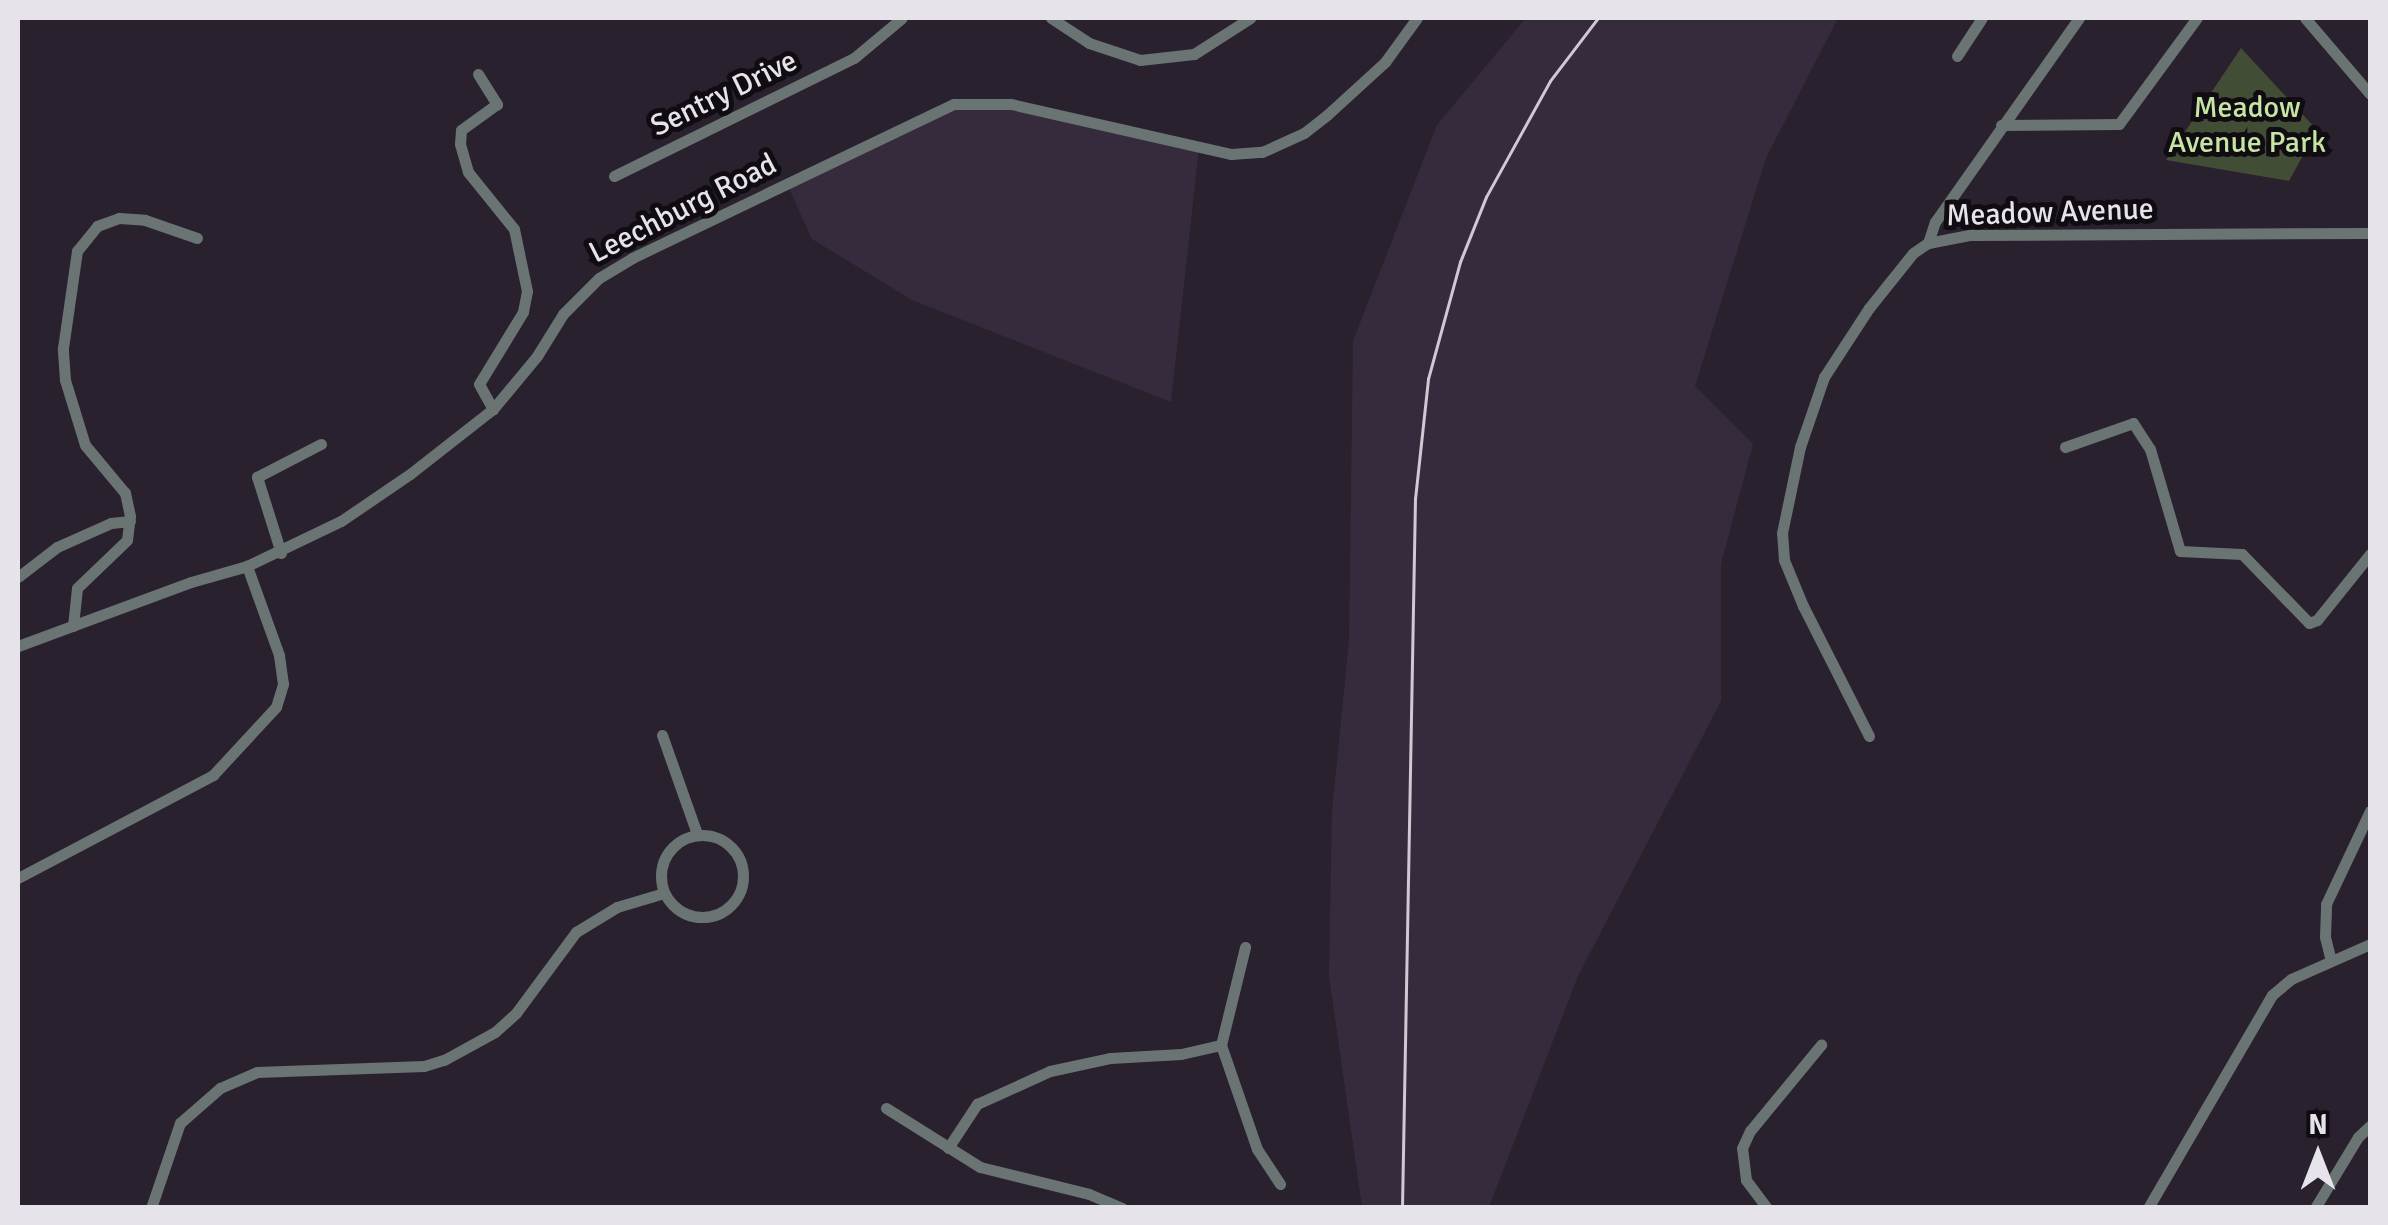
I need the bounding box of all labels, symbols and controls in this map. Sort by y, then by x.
street label: Sentry Drive [645,43,803,145]
park label: Meadow Avenue Park [2168,90,2326,160]
street label: Leechburg Road [583,146,783,272]
street label: Meadow Avenue [1946,191,2154,235]
north arrow [2268,1105,2368,1205]
text: N [2308,1108,2328,1142]

